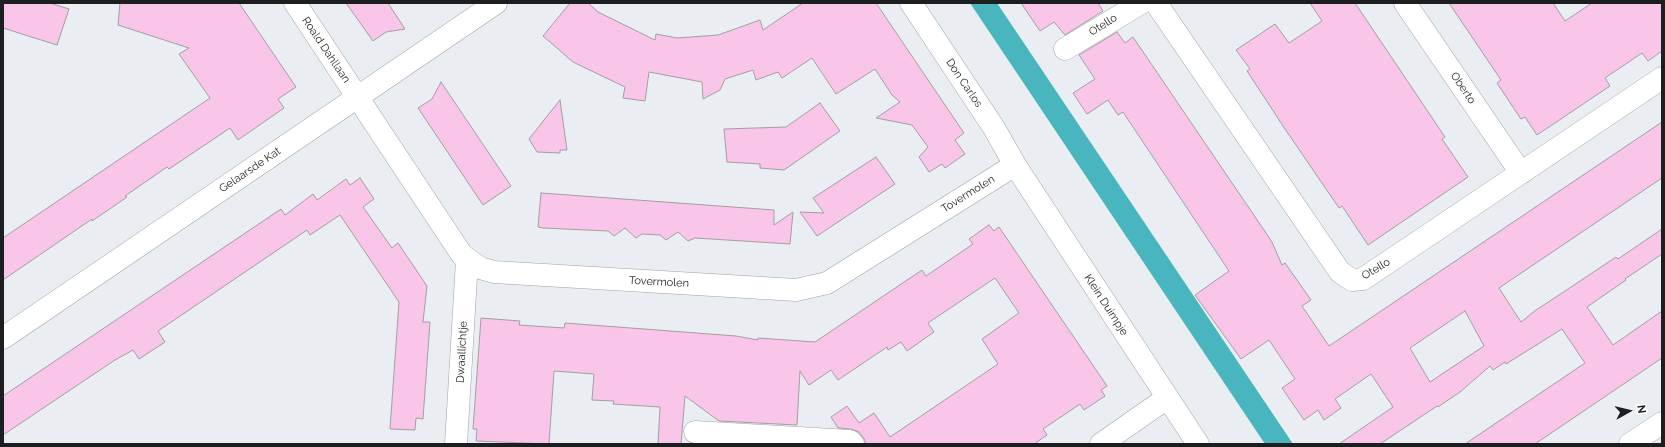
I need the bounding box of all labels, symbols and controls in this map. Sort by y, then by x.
street label: Otello [1086,11,1120,39]
street label: Roald Dahllaan [299,14,353,86]
street label: Don Carlos [943,56,985,110]
street label: Oberto [1448,70,1478,106]
street label: Gelaarsde Kat [217,145,283,195]
street label: Tovermolen [939,172,997,216]
street label: Otello [1359,255,1393,283]
street label: Klein Duimpje [1081,272,1131,338]
street label: Tovermolen [629,274,689,290]
street label: Dwaallichtje [454,321,470,383]
north arrow [1609,391,1649,431]
text: N [1634,404,1648,414]

